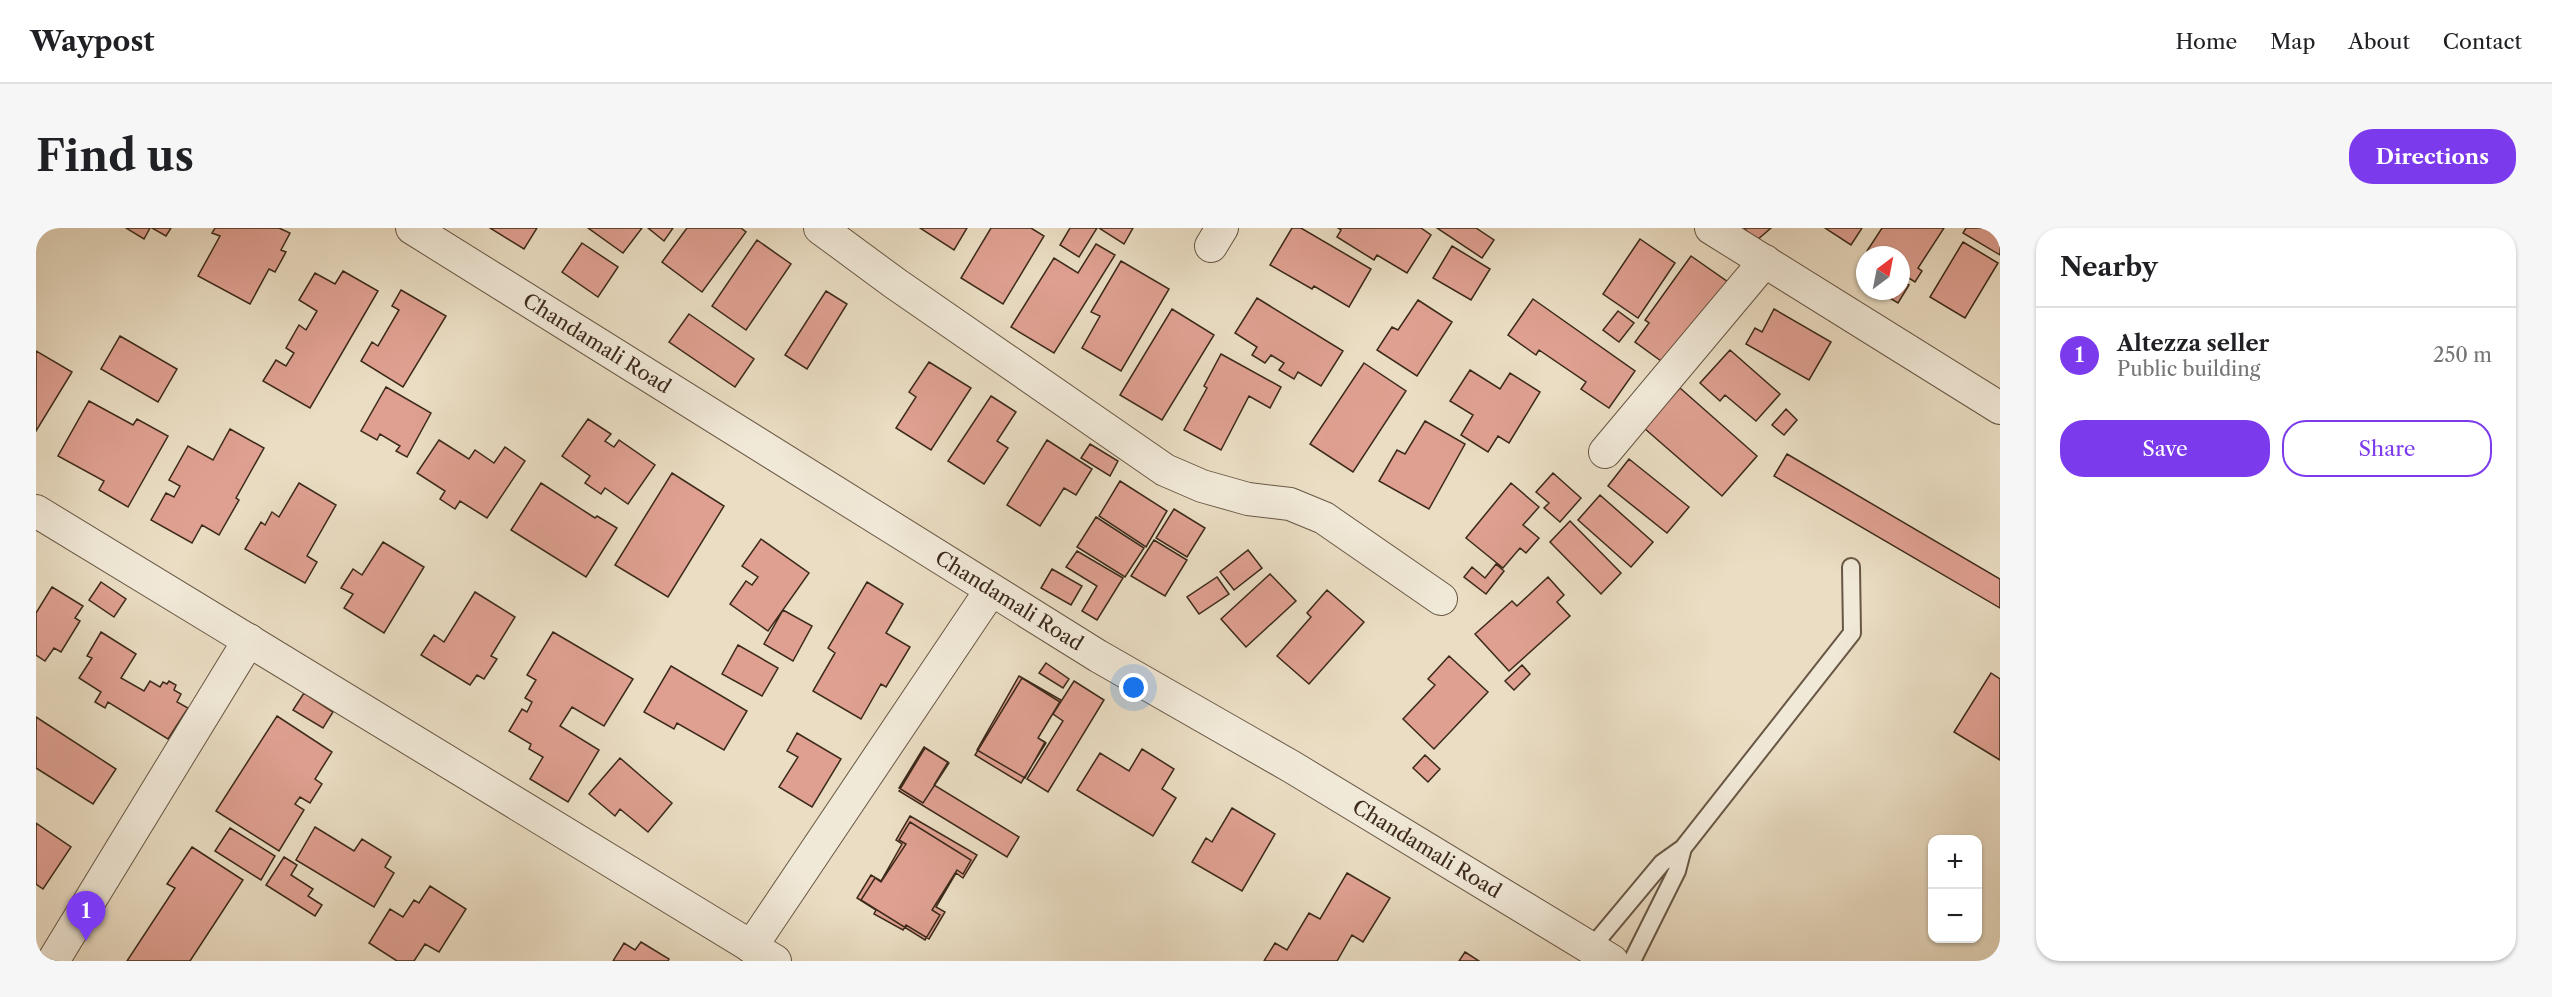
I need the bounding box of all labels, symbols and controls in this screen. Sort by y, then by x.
text: Waypost [30,24,154,58]
text: Home [2176,29,2237,54]
text: Map [2270,29,2315,54]
text: About [2348,29,2410,54]
text: Contact [2443,29,2522,54]
button: Directions [2349,129,2516,184]
text: Find us [36,130,194,182]
north arrow [1856,246,1910,300]
text: Nearby [2060,251,2158,283]
street label: Chandamali Road [519,288,675,399]
text: Altezza seller [2117,330,2269,357]
text: 1 [2075,343,2084,367]
text: 250 m [2433,343,2492,367]
text: Public building [2117,357,2260,381]
button: Save [2060,420,2270,477]
button: Share [2282,420,2492,477]
street label: Chandamali Road [931,546,1088,656]
your location [1119,673,1148,702]
street label: Chandamali Road [1348,795,1506,903]
map controls [1928,835,1982,943]
button: + [1928,835,1982,889]
button: − [1928,889,1982,943]
pin: 1 [67,892,106,941]

